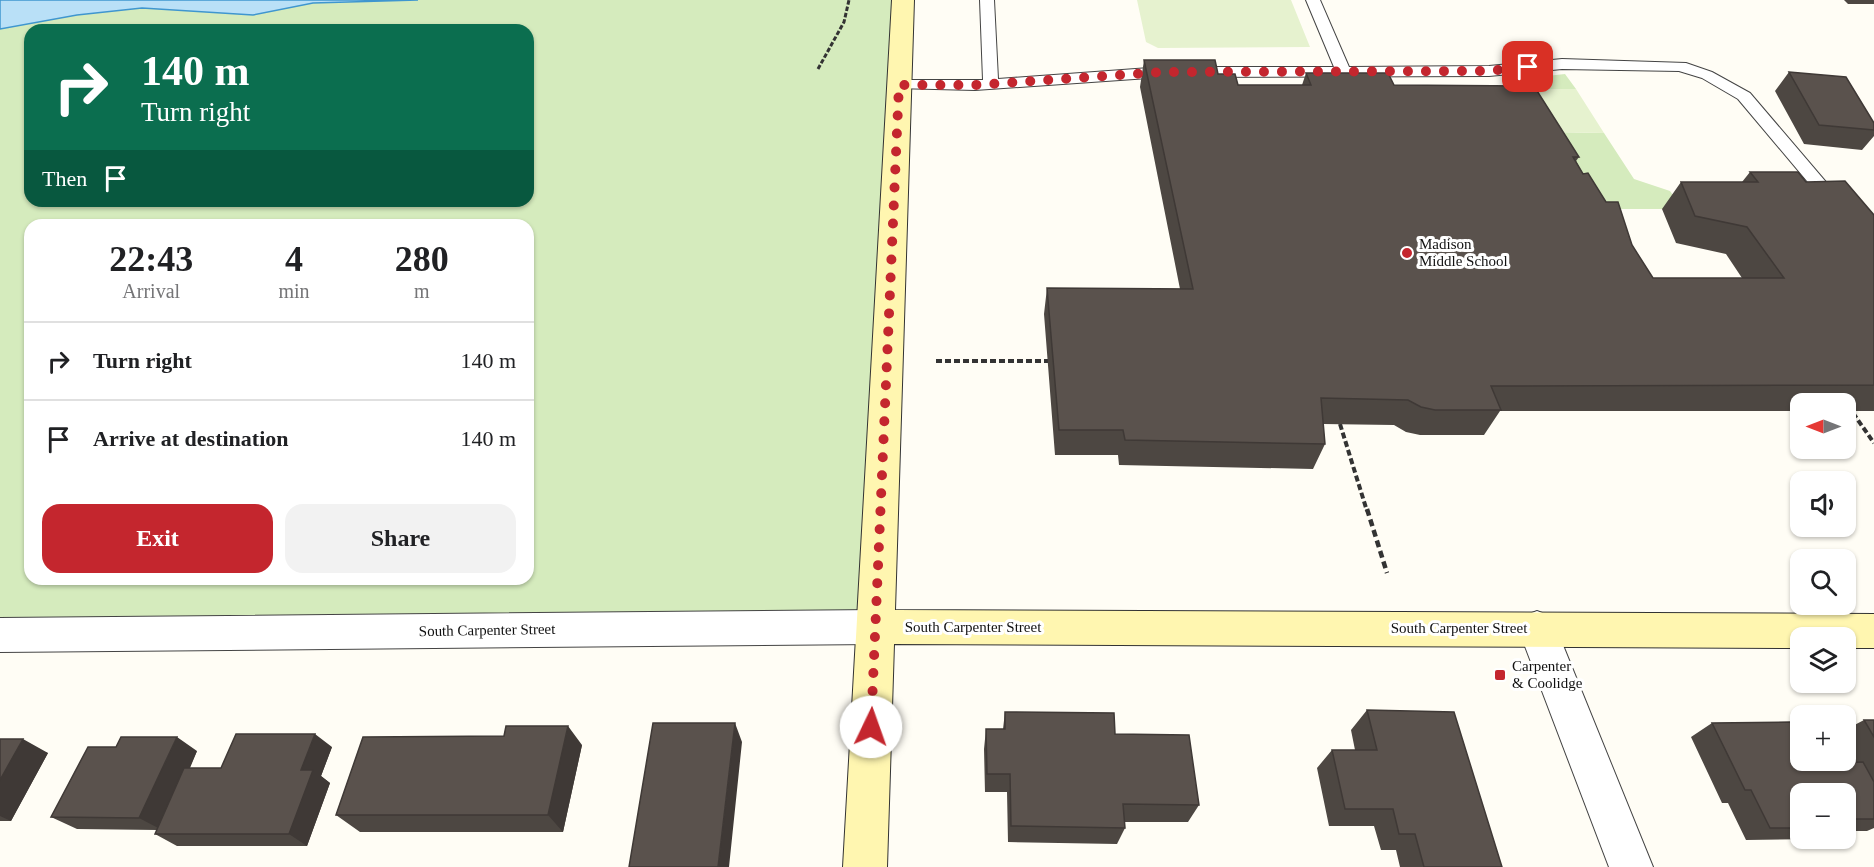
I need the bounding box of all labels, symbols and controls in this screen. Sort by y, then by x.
pin [1502,41,1553,92]
icon: right [42,48,120,126]
text: 140 m [141,48,250,94]
icon: arrive [1511,50,1544,83]
text: Turn right [141,97,250,127]
icon: arrive [99,162,132,195]
text: Then [42,166,87,191]
place label: Madison Middle School [1419,236,1508,269]
text: 22:43 [109,239,193,279]
text: 4 [285,239,303,279]
text: 280 [395,239,449,279]
marker: Madison Middle School [1400,246,1414,260]
text: Arrival [122,280,180,302]
text: min [278,280,310,302]
text: m [414,280,430,302]
icon: right [42,345,75,378]
text: Turn right [93,348,192,373]
text: 140 m [460,348,516,373]
north arrow [1790,393,1856,459]
map controls [1790,393,1856,849]
icon: arrive [42,423,75,456]
text: Arrive at destination [93,426,289,451]
text: 140 m [460,426,516,451]
button: sound [1790,471,1856,537]
button: Exit [42,504,273,573]
button: Share [285,504,516,573]
button: search [1790,549,1856,615]
street label: South Carpenter Street [905,619,1042,635]
street label: South Carpenter Street [1391,620,1528,636]
street label: South Carpenter Street [419,621,556,639]
button: layers [1790,627,1856,693]
place label: Carpenter & Coolidge [1512,658,1583,691]
marker: Carpenter & Coolidge [1493,668,1507,682]
position arrow [839,695,903,759]
button: + [1790,705,1856,771]
button: − [1790,783,1856,849]

